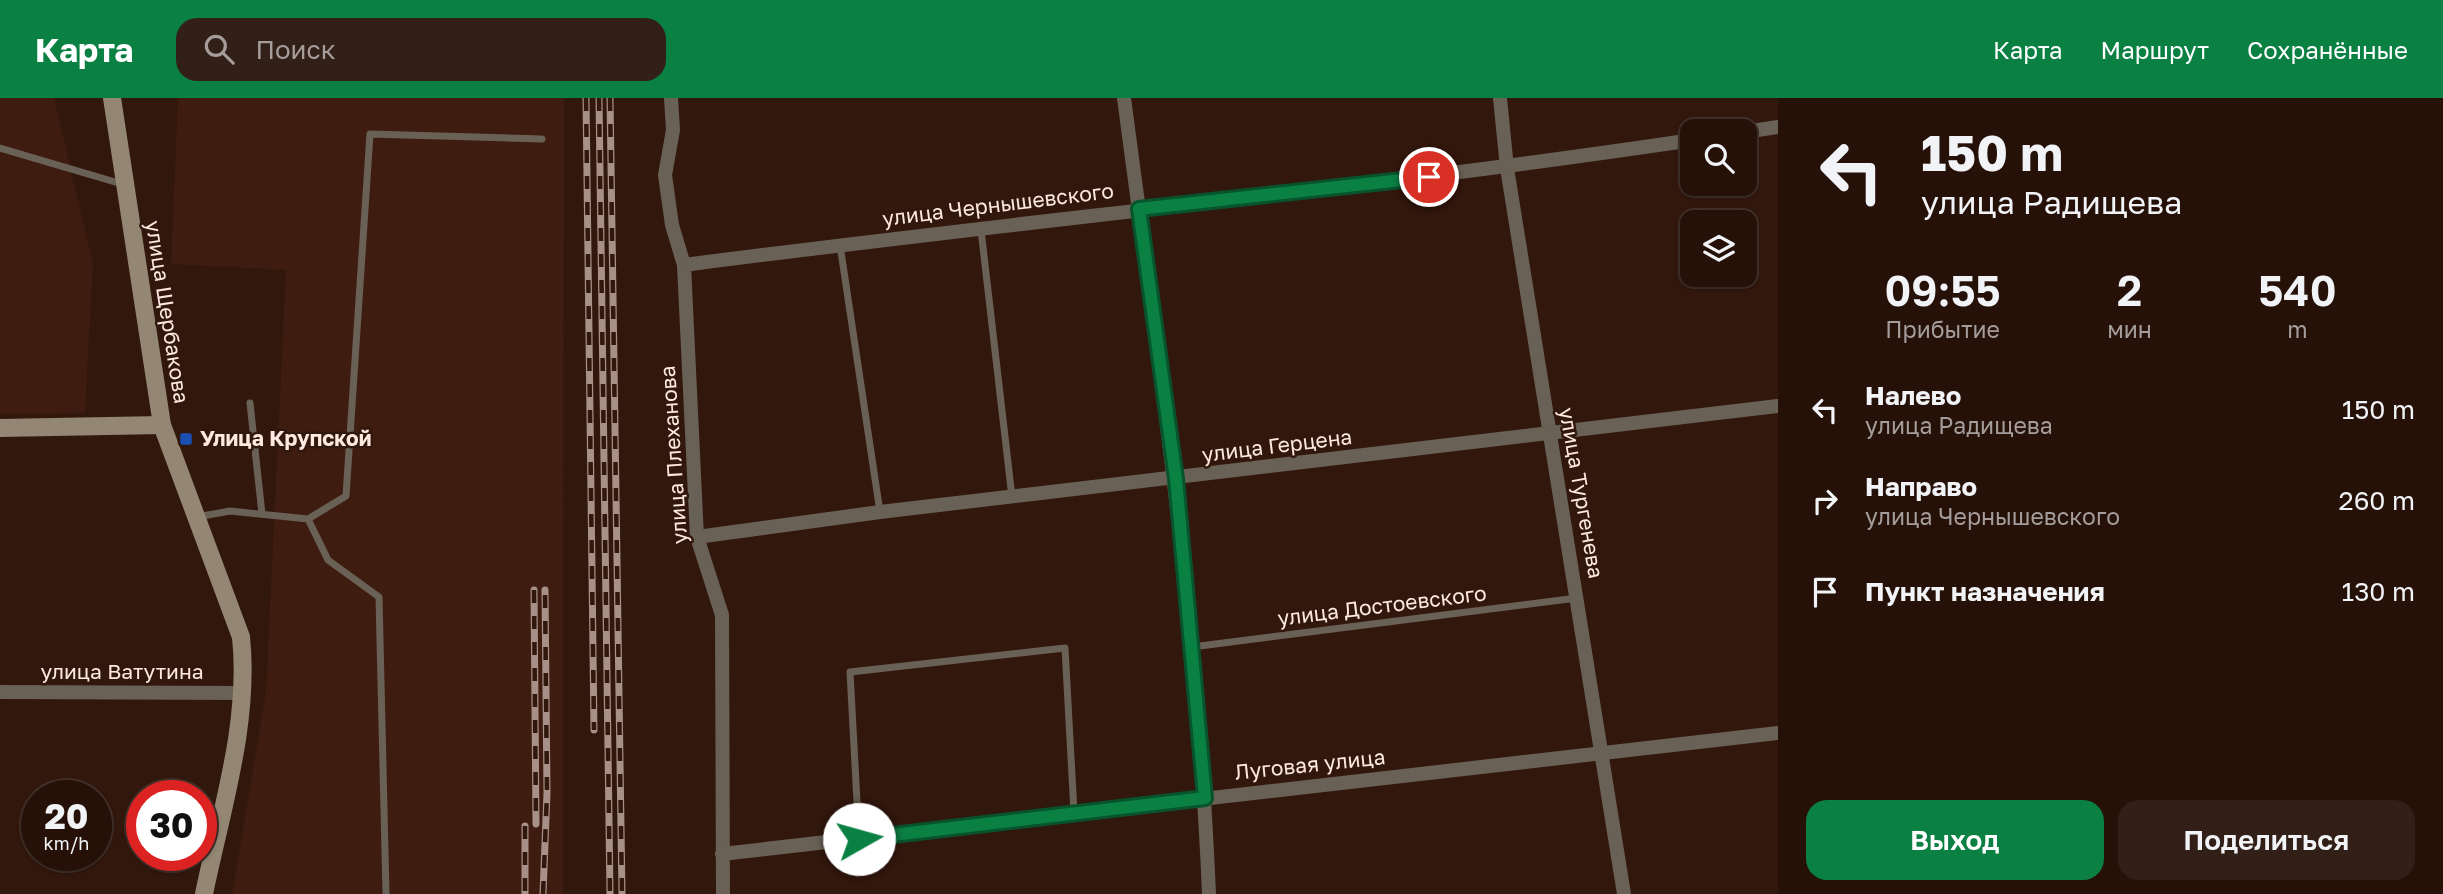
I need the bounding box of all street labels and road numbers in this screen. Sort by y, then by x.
street label: улица Чернышевского [881,177,1115,231]
street label: улица Щербакова [141,218,195,405]
street label: улица Плеханова [654,365,692,545]
street label: улица Тургенева [1554,405,1610,580]
street label: улица Герцена [1200,423,1354,467]
street label: улица Достоевского [1276,579,1488,631]
street label: улица Ватутина [40,658,204,684]
street label: Луговая улица [1233,743,1386,785]

